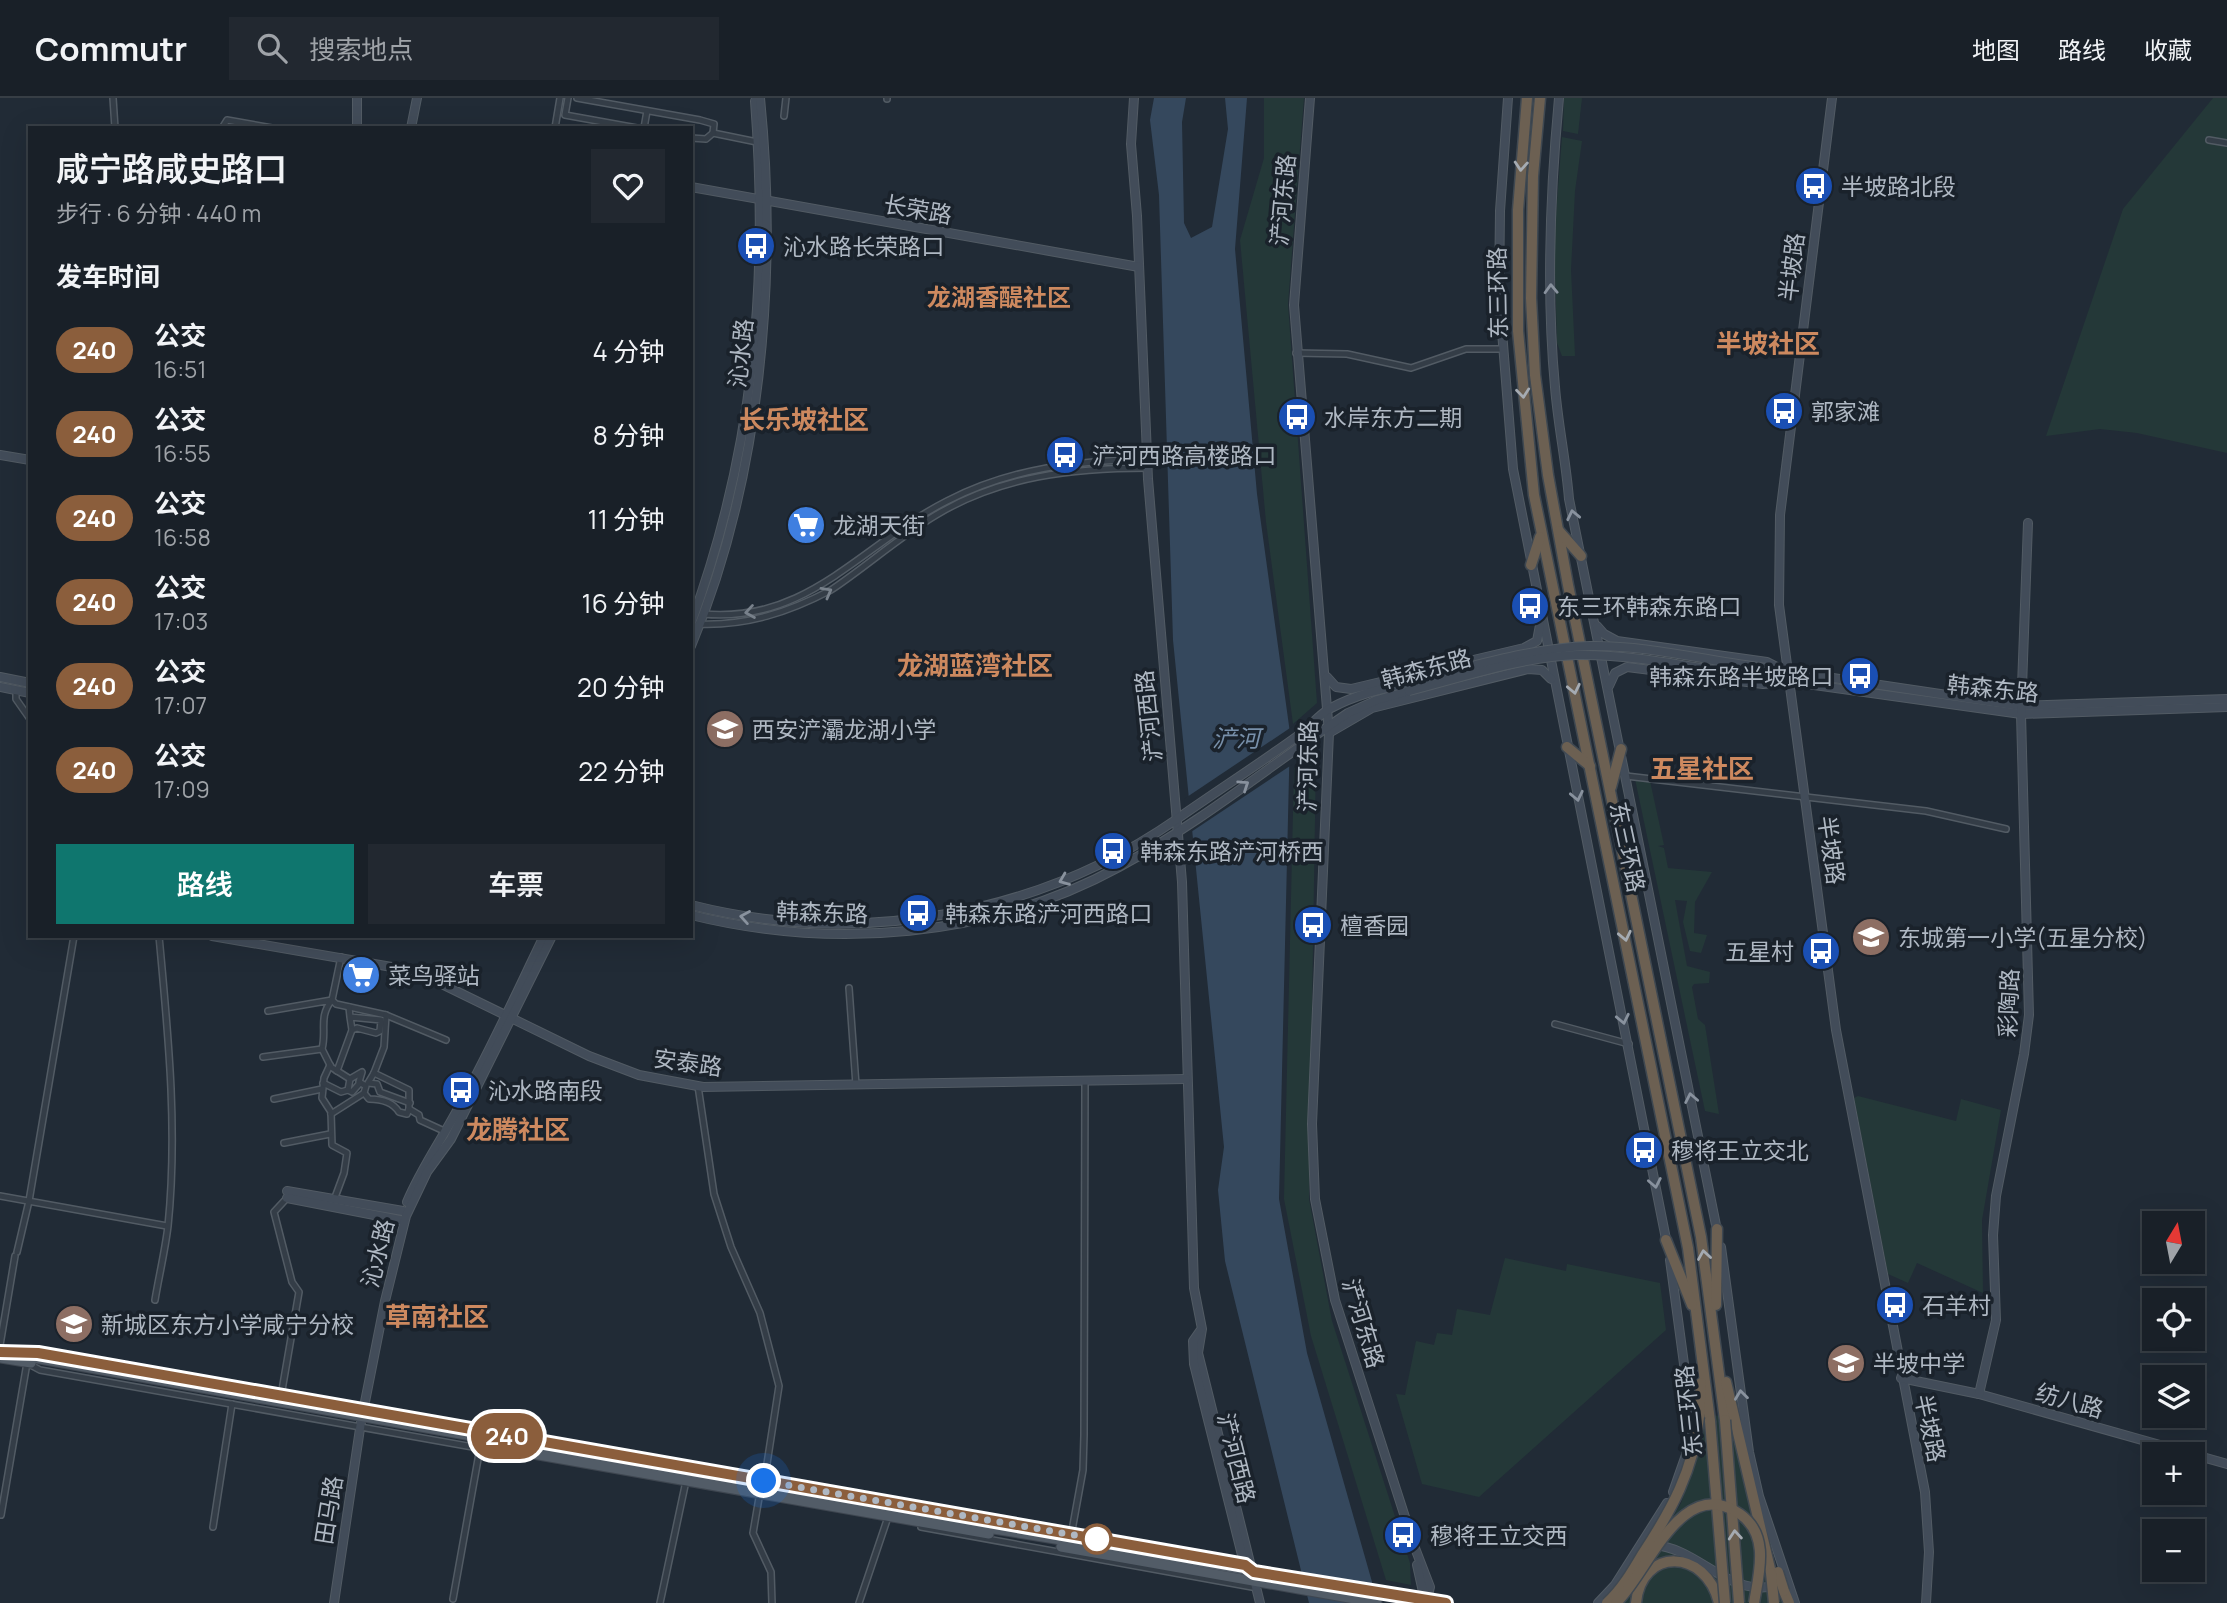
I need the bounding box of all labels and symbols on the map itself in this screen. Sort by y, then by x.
street label: 浐河东路 [1262,153,1302,247]
one-way arrow [1514,161,1529,172]
bus stop icon: 半坡路北段 [1793,165,1835,207]
place label: 半坡路北段 [1841,170,1956,202]
street label: 长荣路 [881,187,955,231]
bus stop icon: 沁水路长荣路口 [735,225,777,267]
place label: 沁水路长荣路口 [783,230,944,262]
street label: 半坡路 [1771,231,1811,303]
street label: 东三环路 [1480,247,1514,339]
district label: 龙湖香醍社区 [927,280,1071,313]
one-way arrow [1543,284,1558,295]
street label: 沁水路 [720,317,760,389]
district label: 半坡社区 [1716,325,1820,361]
one-way arrow [1515,388,1530,399]
bus stop icon: 郭家滩 [1763,390,1805,432]
place label: 郭家滩 [1811,395,1880,427]
bus stop icon: 水岸东方二期 [1276,396,1318,438]
district label: 长乐坡社区 [739,401,869,437]
place label: 水岸东方二期 [1324,401,1462,433]
bus stop icon: 浐河西路高楼路口 [1044,434,1086,476]
place label: 浐河西路高楼路口 [1092,439,1276,471]
supermarket icon: 龙湖天街 [785,504,827,546]
place label: 龙湖天街 [833,509,925,541]
one-way arrow [1566,509,1581,521]
bus stop icon: 东三环韩森东路口 [1509,585,1551,627]
one-way arrow [820,587,832,600]
place label: 东三环韩森东路口 [1557,590,1741,622]
one-way arrow [744,604,756,619]
street label: 韩森东路 [1377,641,1475,695]
district label: 龙湖蓝湾社区 [897,647,1053,683]
bus stop icon: 韩森东路半坡路口 [1839,655,1881,697]
place label: 韩森东路半坡路口 [1649,660,1833,692]
street label: 韩森东路 [1946,667,2040,709]
street label: 浐河西路 [1127,669,1169,763]
one-way arrow [1566,683,1581,695]
school or university icon: 西安浐灞龙湖小学 [704,708,746,750]
place label: 西安浐灞龙湖小学 [752,713,936,745]
street label: 浐河东路 [1290,720,1324,812]
water label: 浐河 [1212,721,1264,754]
district label: 五星社区 [1650,750,1754,786]
one-way arrow [1236,781,1249,794]
one-way arrow [1569,790,1584,802]
street label: 东三环路 [1603,799,1653,895]
street label: 半坡路 [1811,814,1853,886]
bus stop icon: 韩森东路浐河桥西 [1092,830,1134,872]
place label: 韩森东路浐河桥西 [1140,835,1324,867]
one-way arrow [1059,872,1071,886]
bus stop icon: 韩森东路浐河西路口 [897,892,939,934]
street label: 韩森东路 [775,894,869,930]
place label: 韩森东路浐河西路口 [945,897,1152,929]
bus stop icon: 檀香园 [1292,904,1334,946]
place label: 檀香园 [1340,909,1409,941]
one-way arrow [739,910,751,925]
school or university icon: 东城第一小学(五星分校) [1850,916,1892,958]
place label: 东城第一小学(五星分校) [1898,921,2148,953]
one-way arrow [1617,930,1632,942]
bus stop icon: 五星村 [1800,930,1842,972]
place label: 五星村 [1725,935,1794,967]
supermarket icon: 菜鸟驿站 [340,954,382,996]
place label: 菜鸟驿站 [388,959,480,991]
street label: 彩陶路 [1991,968,2025,1038]
one-way arrow [1615,1013,1630,1025]
street label: 安泰路 [652,1041,724,1083]
bus stop icon: 沁水路南段 [440,1069,482,1111]
place label: 沁水路南段 [488,1074,603,1106]
one-way arrow [1685,1092,1700,1104]
district label: 龙腾社区 [466,1111,570,1147]
bus stop icon: 穆将王立交北 [1623,1129,1665,1171]
place label: 穆将王立交北 [1671,1134,1809,1166]
one-way arrow [1647,1177,1662,1189]
north arrow [2142,1211,2205,1274]
street label: 沁水路 [353,1216,401,1290]
one-way arrow [1697,1250,1712,1261]
street label: 浐河东路 [1335,1274,1393,1372]
bus stop icon: 石羊村 [1874,1284,1916,1326]
place label: 石羊村 [1922,1289,1991,1321]
district label: 草南社区 [385,1298,489,1334]
school or university icon: 新城区东方小学咸宁分校 [53,1303,95,1345]
place label: 新城区东方小学咸宁分校 [101,1308,354,1340]
school or university icon: 半坡中学 [1825,1342,1867,1384]
place label: 半坡中学 [1873,1347,1965,1379]
street label: 东三环路 [1667,1364,1709,1458]
street label: 纺八路 [2032,1375,2108,1425]
one-way arrow [1734,1389,1749,1401]
street label: 半坡路 [1908,1391,1954,1465]
street label: 浐河西路 [1210,1409,1264,1507]
line badge: 240 [467,1413,547,1459]
your location [746,1463,781,1498]
street label: 田马路 [307,1473,349,1547]
bus stop icon: 穆将王立交西 [1382,1514,1424,1556]
place label: 穆将王立交西 [1430,1519,1568,1551]
unlabelled marker [1082,1524,1112,1554]
one-way arrow [1728,1529,1743,1540]

